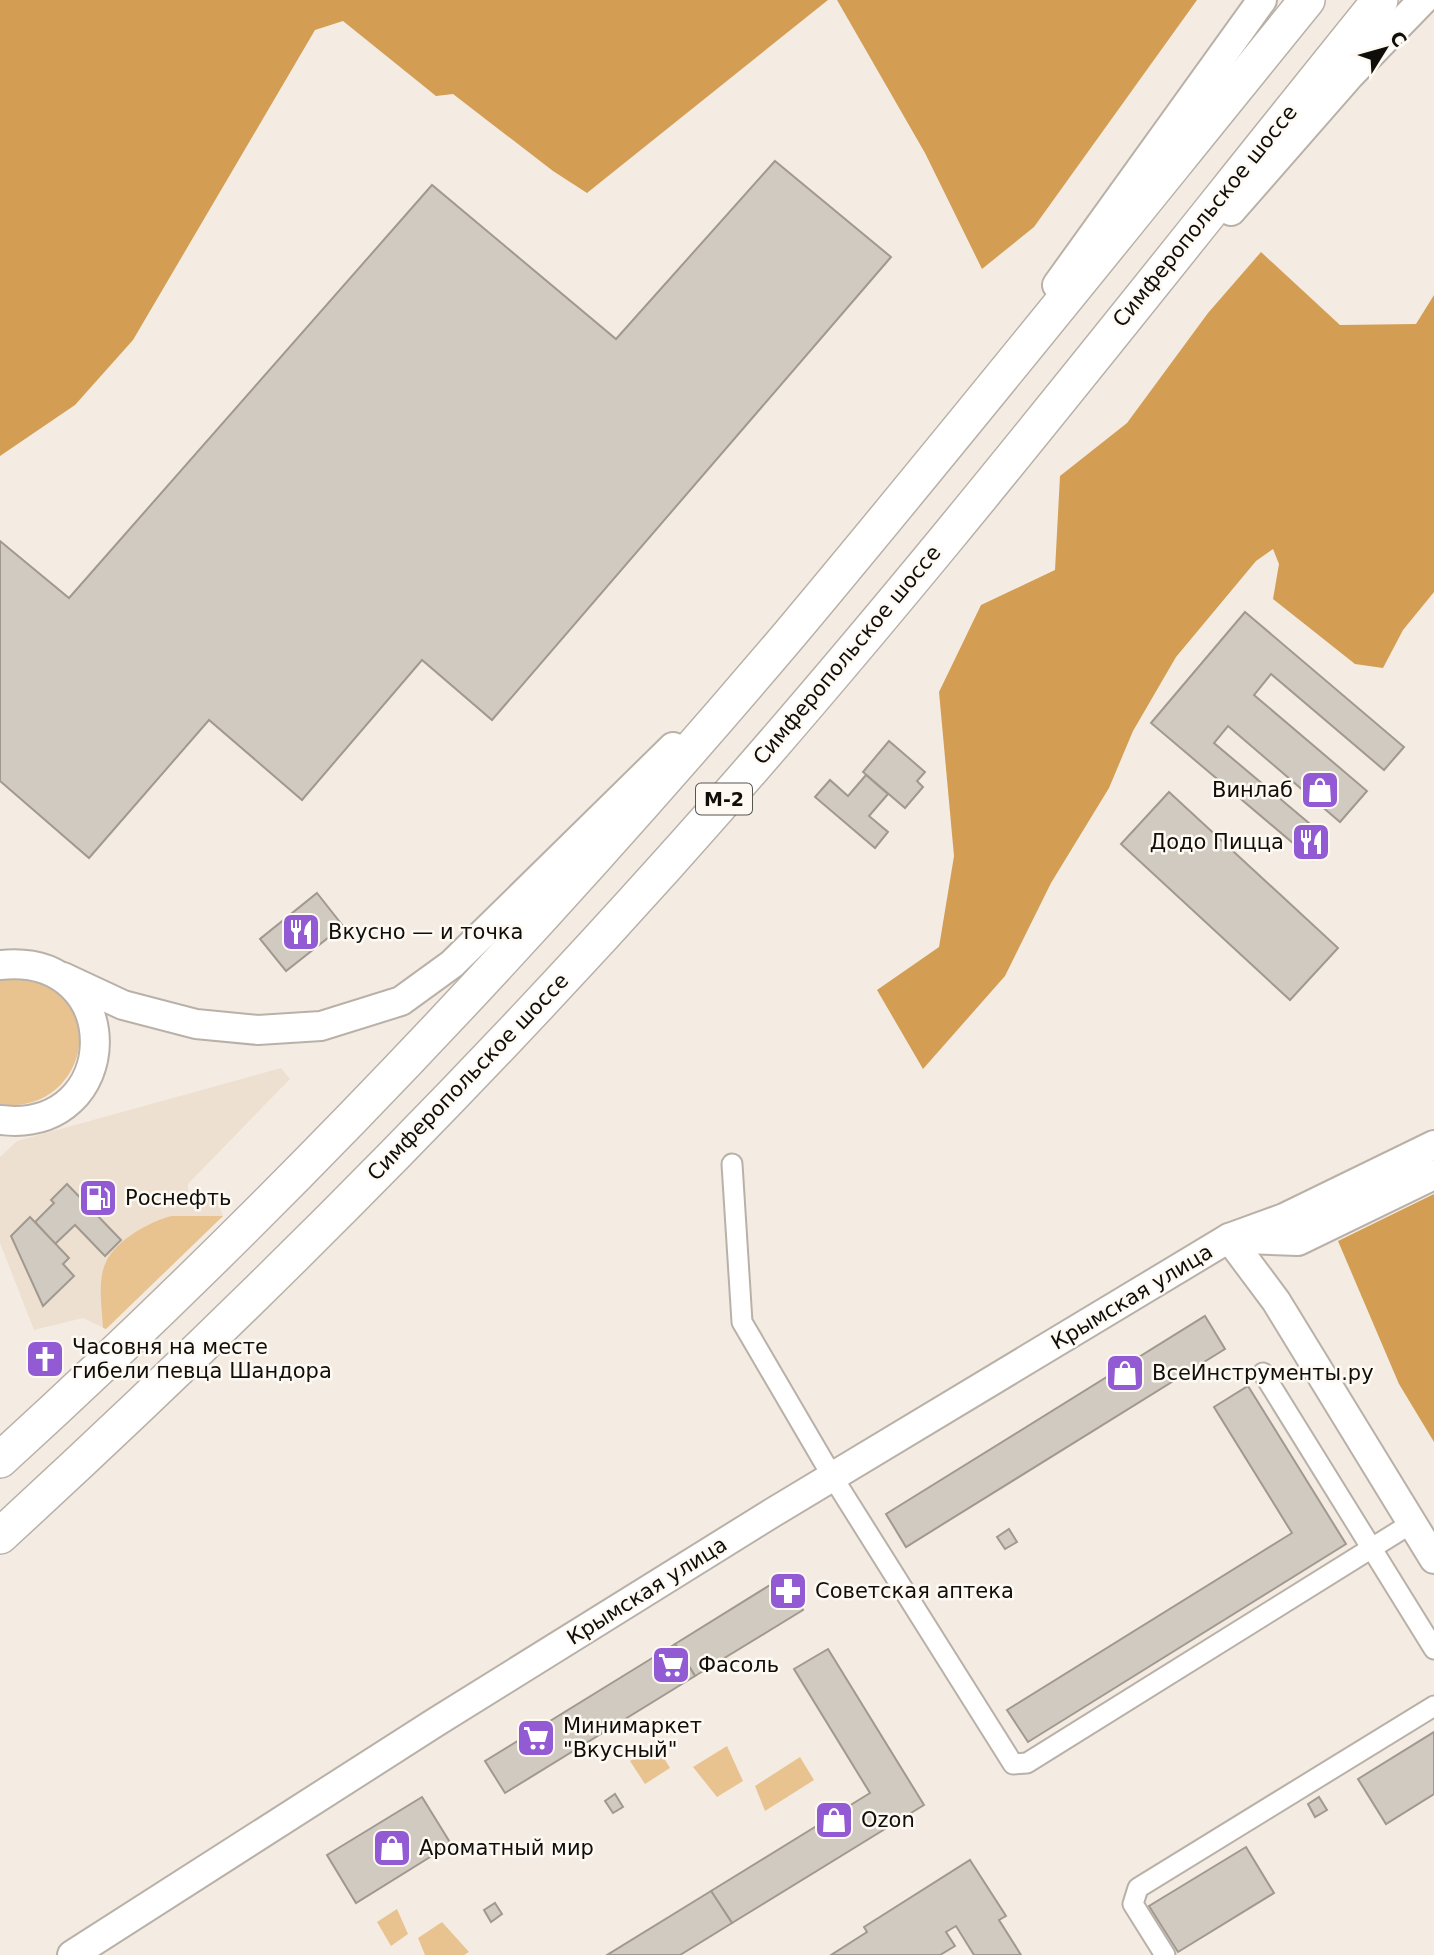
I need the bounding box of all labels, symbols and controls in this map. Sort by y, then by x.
north arrow [1350,14,1420,84]
text: С [1386,27,1412,51]
street label: Симферопольское шоссе [1108,100,1302,332]
street label: Симферопольское шоссе [748,541,946,769]
shop icon: Винлаб [1299,769,1341,811]
place label: Винлаб [1212,778,1293,802]
road number: М-2 [696,784,752,814]
restaurant icon: Додо Пицца [1290,821,1332,863]
place label: Додо Пицца [1150,830,1284,854]
restaurant icon: Вкусно — и точка [280,911,322,953]
place label: Вкусно — и точка [328,920,523,944]
street label: Симферопольское шоссе [363,969,573,1185]
fuel station icon: Роснефть [77,1177,119,1219]
place label: Роснефть [125,1186,231,1210]
street label: Крымская улица [1047,1239,1217,1355]
place label: Часовня на месте гибели певца Шандора [72,1335,332,1383]
church icon: Часовня на месте гибели певца Шандора [24,1338,66,1380]
shop icon: ВсеИнструменты.ру [1104,1352,1146,1394]
place label: ВсеИнструменты.ру [1152,1361,1374,1385]
street label: Крымская улица [563,1532,731,1650]
pharmacy icon: Советская аптека [767,1570,809,1612]
place label: Советская аптека [815,1579,1014,1603]
supermarket icon: Фасоль [650,1644,692,1686]
place label: Фасоль [698,1653,779,1677]
place label: Минимаркет "Вкусный" [563,1714,702,1762]
supermarket icon: Минимаркет "Вкусный" [515,1717,557,1759]
shop icon: Ozon [813,1799,855,1841]
place label: Ozon [861,1808,915,1832]
shop icon: Ароматный мир [371,1827,413,1869]
place label: Ароматный мир [419,1836,594,1860]

